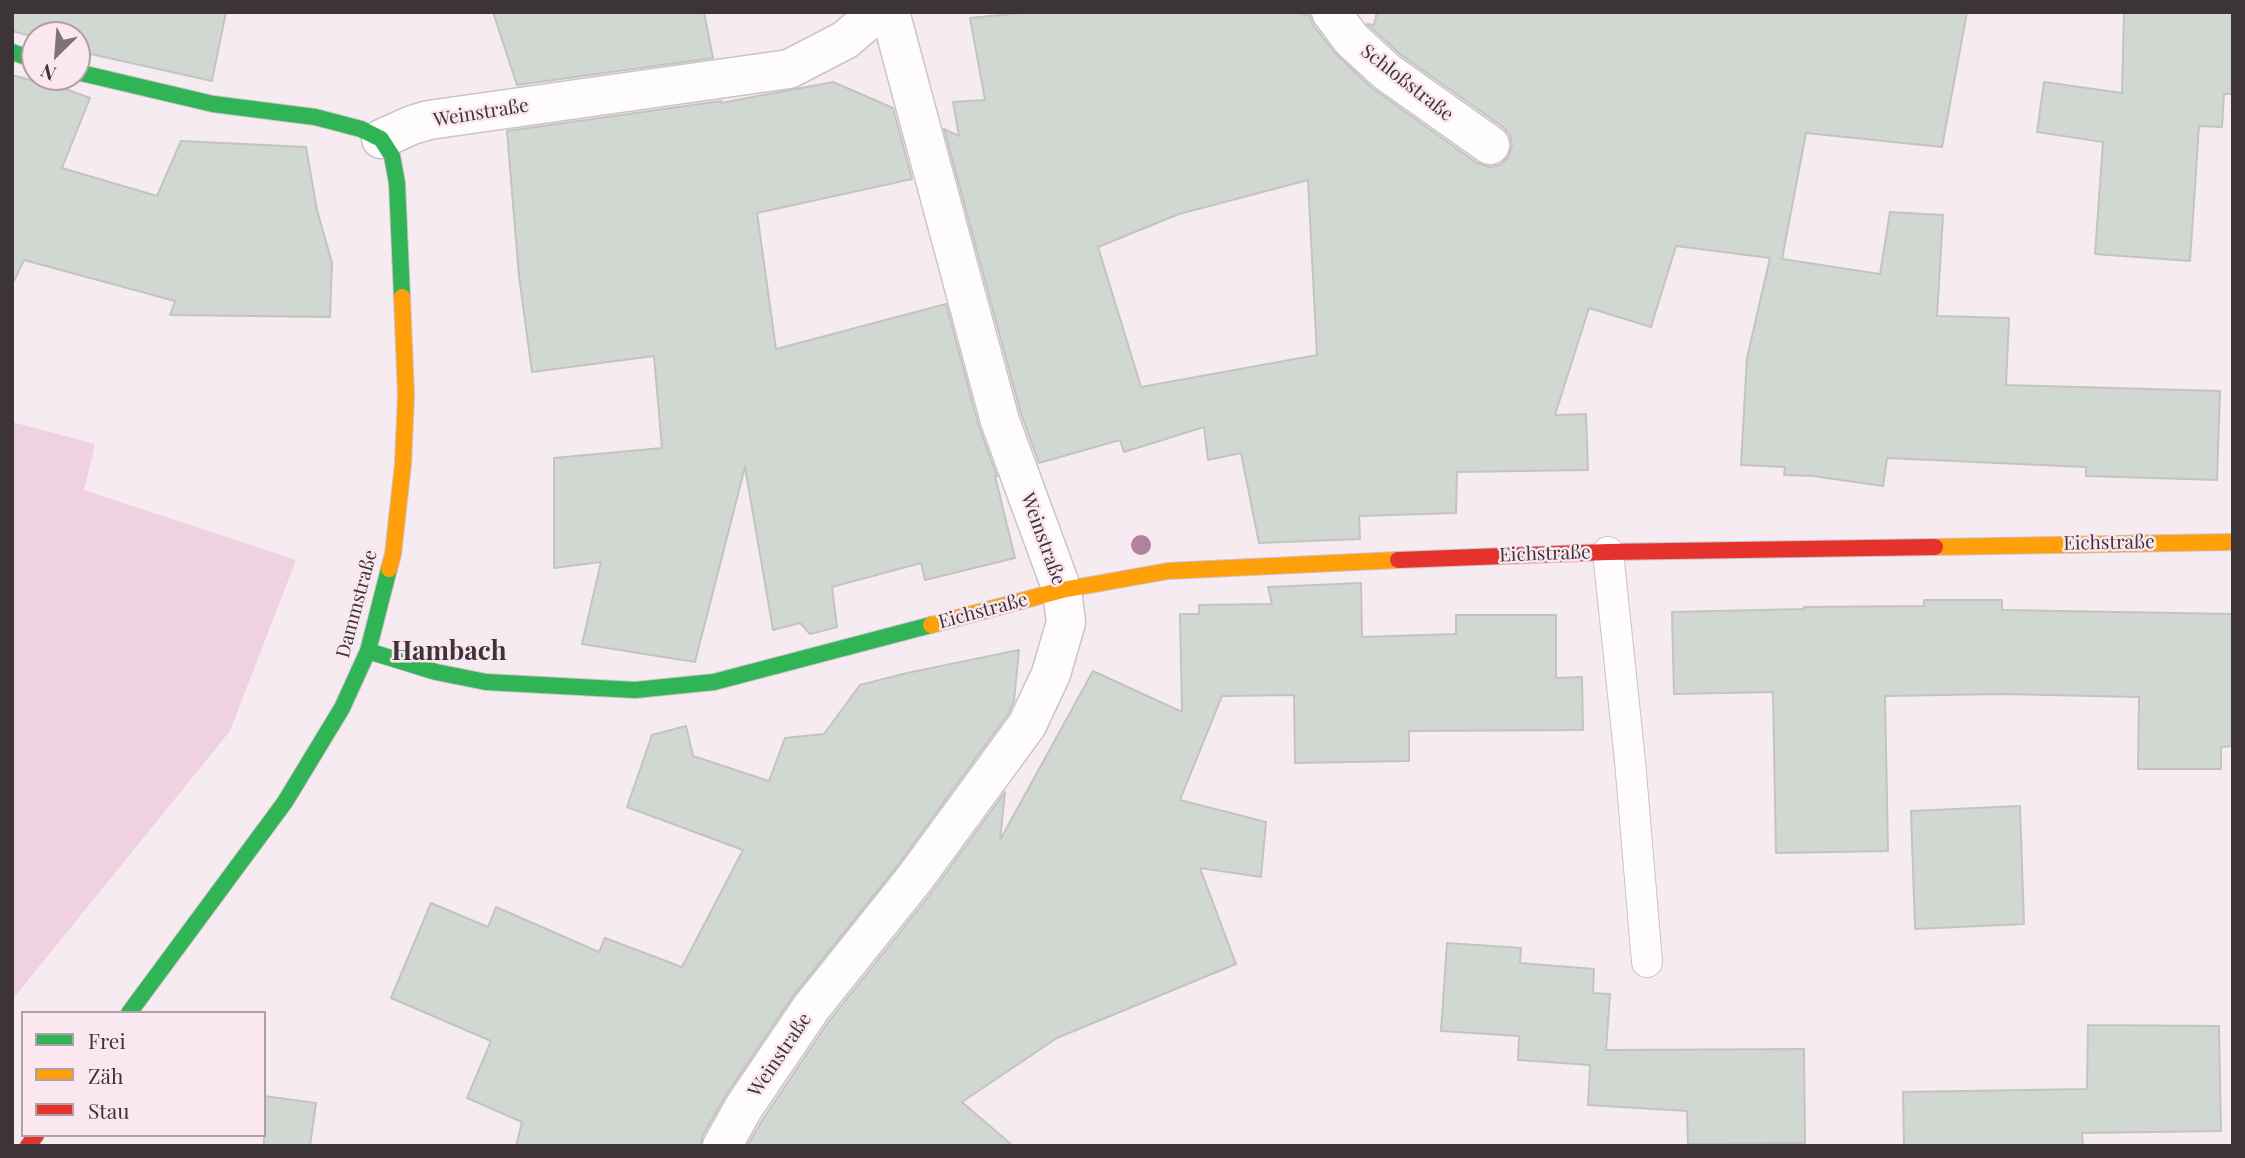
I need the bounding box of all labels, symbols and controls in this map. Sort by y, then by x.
north arrow [21,21,91,91]
street label: Schloßstraße [1356,40,1458,126]
text: N [36,59,60,88]
street label: Weinstraße [432,94,530,132]
street label: Weinstraße [1016,490,1070,588]
street label: Eichstraße [2063,531,2155,555]
street label: Eichstraße [1499,541,1591,567]
street label: Dammstraße [332,548,382,660]
street label: Eichstraße [936,588,1030,634]
district label: Hambach [391,636,507,668]
street label: Weinstraße [744,1009,816,1101]
legend [21,1011,266,1137]
text: Frei [88,1026,126,1054]
text: Zäh [88,1061,123,1089]
text: Stau [88,1096,129,1124]

